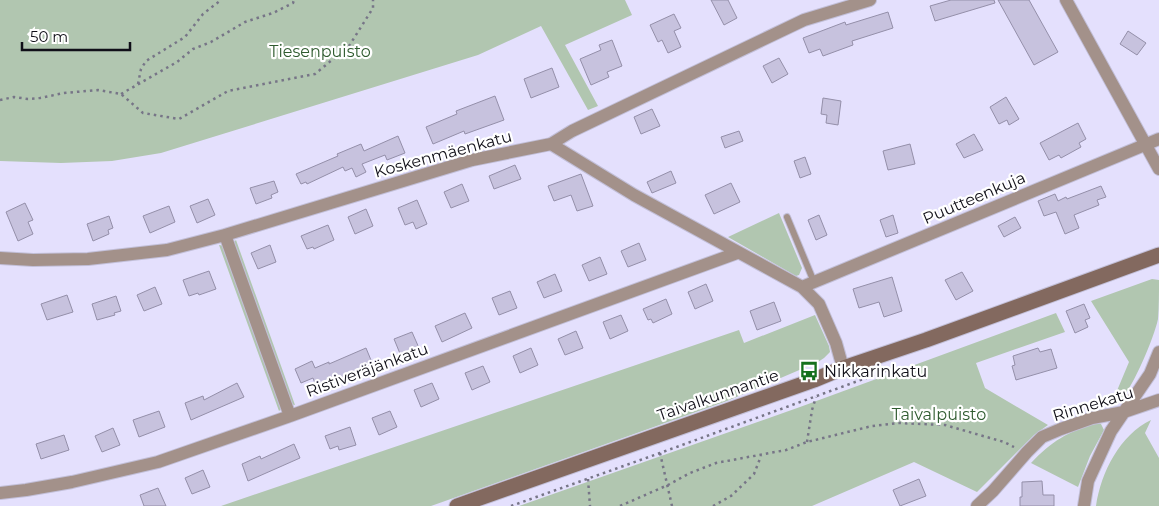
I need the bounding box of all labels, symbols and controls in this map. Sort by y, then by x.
scale bar [22,20,130,52]
text: 50 m [30,27,68,46]
park label: Tiesenpuisto [269,42,371,61]
street label: Koskenmäenkatu [372,127,514,181]
street label: Puutteenkuja [920,168,1028,228]
street label: Ristiveräjänkatu [303,339,431,401]
bus stop icon: Nikkarinkatu [798,360,820,382]
place label: Nikkarinkatu [824,362,927,381]
street label: Taivalkunnantie [655,365,781,425]
street label: Rinnekatu [1050,383,1136,425]
park label: Taivalpuisto [892,405,986,424]

